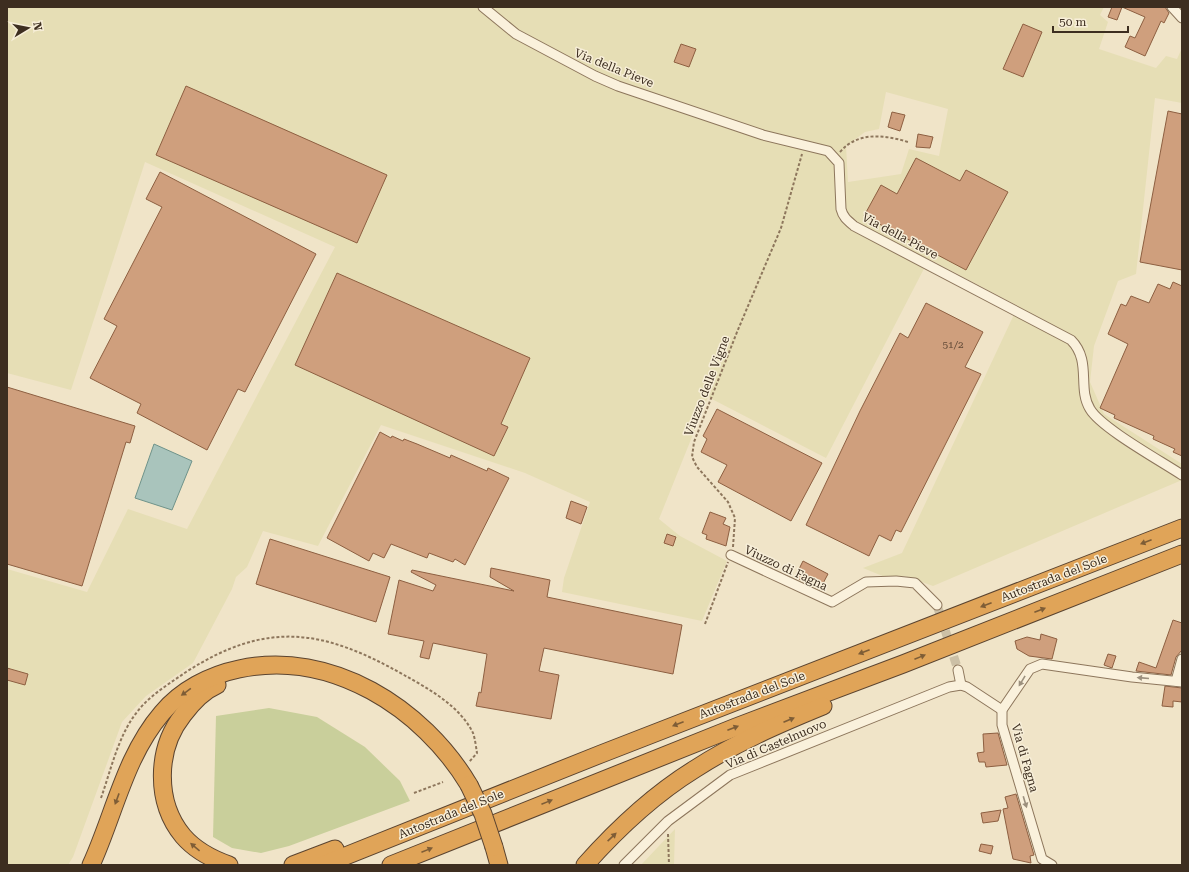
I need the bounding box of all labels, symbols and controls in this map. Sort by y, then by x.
north arrow [8,8,48,48]
scale bar [1053,8,1128,34]
text: 50 m [1059,15,1086,29]
text: N [30,21,45,32]
street label: Via della Pieve [572,46,656,90]
street label: Via della Pieve [860,210,941,262]
street label: Viuzzo delle Vigne [681,334,733,438]
house number: 51/2 [943,339,964,350]
one-way arrow [1140,539,1151,545]
street label: Viuzzo di Fagna [742,543,830,594]
street label: Autostrada del Sole [999,551,1109,605]
one-way arrow [979,602,991,608]
one-way arrow [1034,607,1046,613]
one-way arrow [858,649,870,655]
one-way arrow [915,654,926,660]
street label: Autostrada del Sole [697,668,807,722]
one-way arrow [1137,675,1149,682]
one-way arrow [1018,676,1026,686]
one-way arrow [181,688,192,696]
street label: Via di Castelnuovo [724,716,828,772]
one-way arrow [784,717,795,723]
one-way arrow [671,722,683,728]
street label: Via di Fagna [1009,722,1042,794]
one-way arrow [728,724,740,730]
street label: Autostrada del Sole [396,786,506,842]
one-way arrow [114,793,120,805]
one-way arrow [1022,796,1028,808]
one-way arrow [542,799,553,805]
one-way arrow [607,833,616,842]
one-way arrow [190,842,201,851]
one-way arrow [421,847,433,853]

